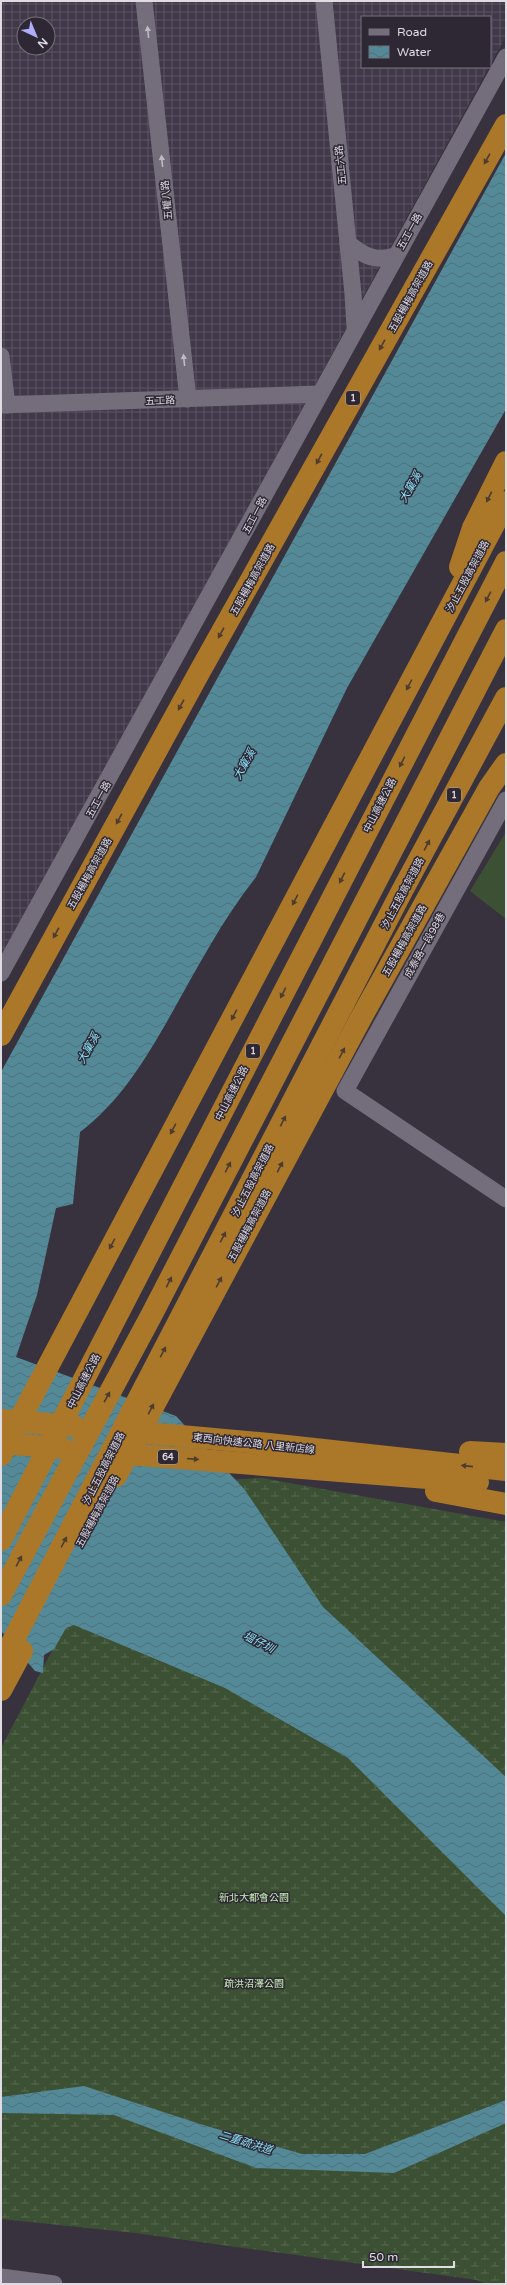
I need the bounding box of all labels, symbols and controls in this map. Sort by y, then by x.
north arrow [16,16,56,56]
legend [361,16,491,68]
text: Road [397,25,427,39]
one-way arrow [145,26,151,38]
text: N [35,35,50,51]
text: Water [397,45,432,59]
street label: 五工六路 [333,144,349,185]
one-way arrow [484,153,490,165]
one-way arrow [159,155,165,167]
street label: 五權八路 [159,179,175,220]
street label: 五工一路 [395,211,425,252]
street label: 五股楊梅高架道路 [386,259,436,334]
one-way arrow [379,340,386,351]
one-way arrow [180,354,187,366]
road number: 1 [346,391,360,405]
street label: 五工路 [145,394,175,408]
one-way arrow [315,453,322,465]
water label: 大窠溪 [397,468,425,505]
one-way arrow [486,491,492,502]
street label: 五工一路 [240,495,270,536]
street label: 汐止五股高架道路 [444,538,492,615]
street label: 五股楊梅高架道路 [228,542,278,617]
one-way arrow [485,591,491,603]
one-way arrow [217,627,224,639]
one-way arrow [405,679,412,691]
one-way arrow [178,699,184,711]
water label: 大窠溪 [231,745,259,782]
one-way arrow [399,756,405,768]
street label: 中山高速公路 [361,776,399,835]
street label: 五工一路 [84,779,114,820]
road number: 1 [447,788,461,802]
one-way arrow [115,813,122,825]
street label: 五股楊梅高架道路 [65,836,115,911]
one-way arrow [424,839,431,850]
street label: 汐止五股高架道路 [379,855,427,932]
one-way arrow [339,872,346,883]
one-way arrow [292,894,298,905]
street label: 五股楊梅高架道路 [380,903,430,978]
street label: 成泰路一段98巷 [402,911,448,980]
one-way arrow [53,927,60,939]
one-way arrow [280,987,286,999]
one-way arrow [231,1009,237,1020]
water label: 大窠溪 [75,1029,103,1066]
road number: 1 [246,1044,260,1058]
one-way arrow [339,1047,345,1059]
street label: 中山高速公路 [213,1064,251,1123]
one-way arrow [280,1116,286,1127]
one-way arrow [170,1124,177,1135]
street label: 汐止五股高架道路 [229,1142,276,1219]
one-way arrow [225,1161,231,1173]
one-way arrow [277,1161,284,1173]
street label: 五股楊梅高架道路 [226,1187,274,1264]
one-way arrow [220,1231,226,1243]
one-way arrow [109,1238,116,1250]
one-way arrow [215,1276,222,1288]
one-way arrow [165,1277,172,1288]
one-way arrow [160,1346,166,1358]
street label: 中山高速公路 [65,1352,103,1411]
one-way arrow [104,1391,110,1403]
one-way arrow [148,1403,154,1415]
street label: 汐止五股高架道路 [80,1430,127,1507]
street label: 東西向快速公路 八里新店線 [192,1432,315,1456]
road number: 64 [158,1450,178,1464]
one-way arrow [187,1456,199,1463]
one-way arrow [461,1463,473,1470]
street label: 五股楊梅高架道路 [74,1473,122,1550]
one-way arrow [61,1536,67,1548]
one-way arrow [16,1555,23,1567]
water label: 塭仔圳 [241,1629,278,1657]
park label: 新北大都會公園 [219,1892,289,1904]
park label: 疏洪沼澤公園 [224,1978,284,1990]
water label: 二重疏洪道 [218,2128,276,2157]
scale bar [363,2243,454,2269]
text: 50 m [369,2250,398,2264]

